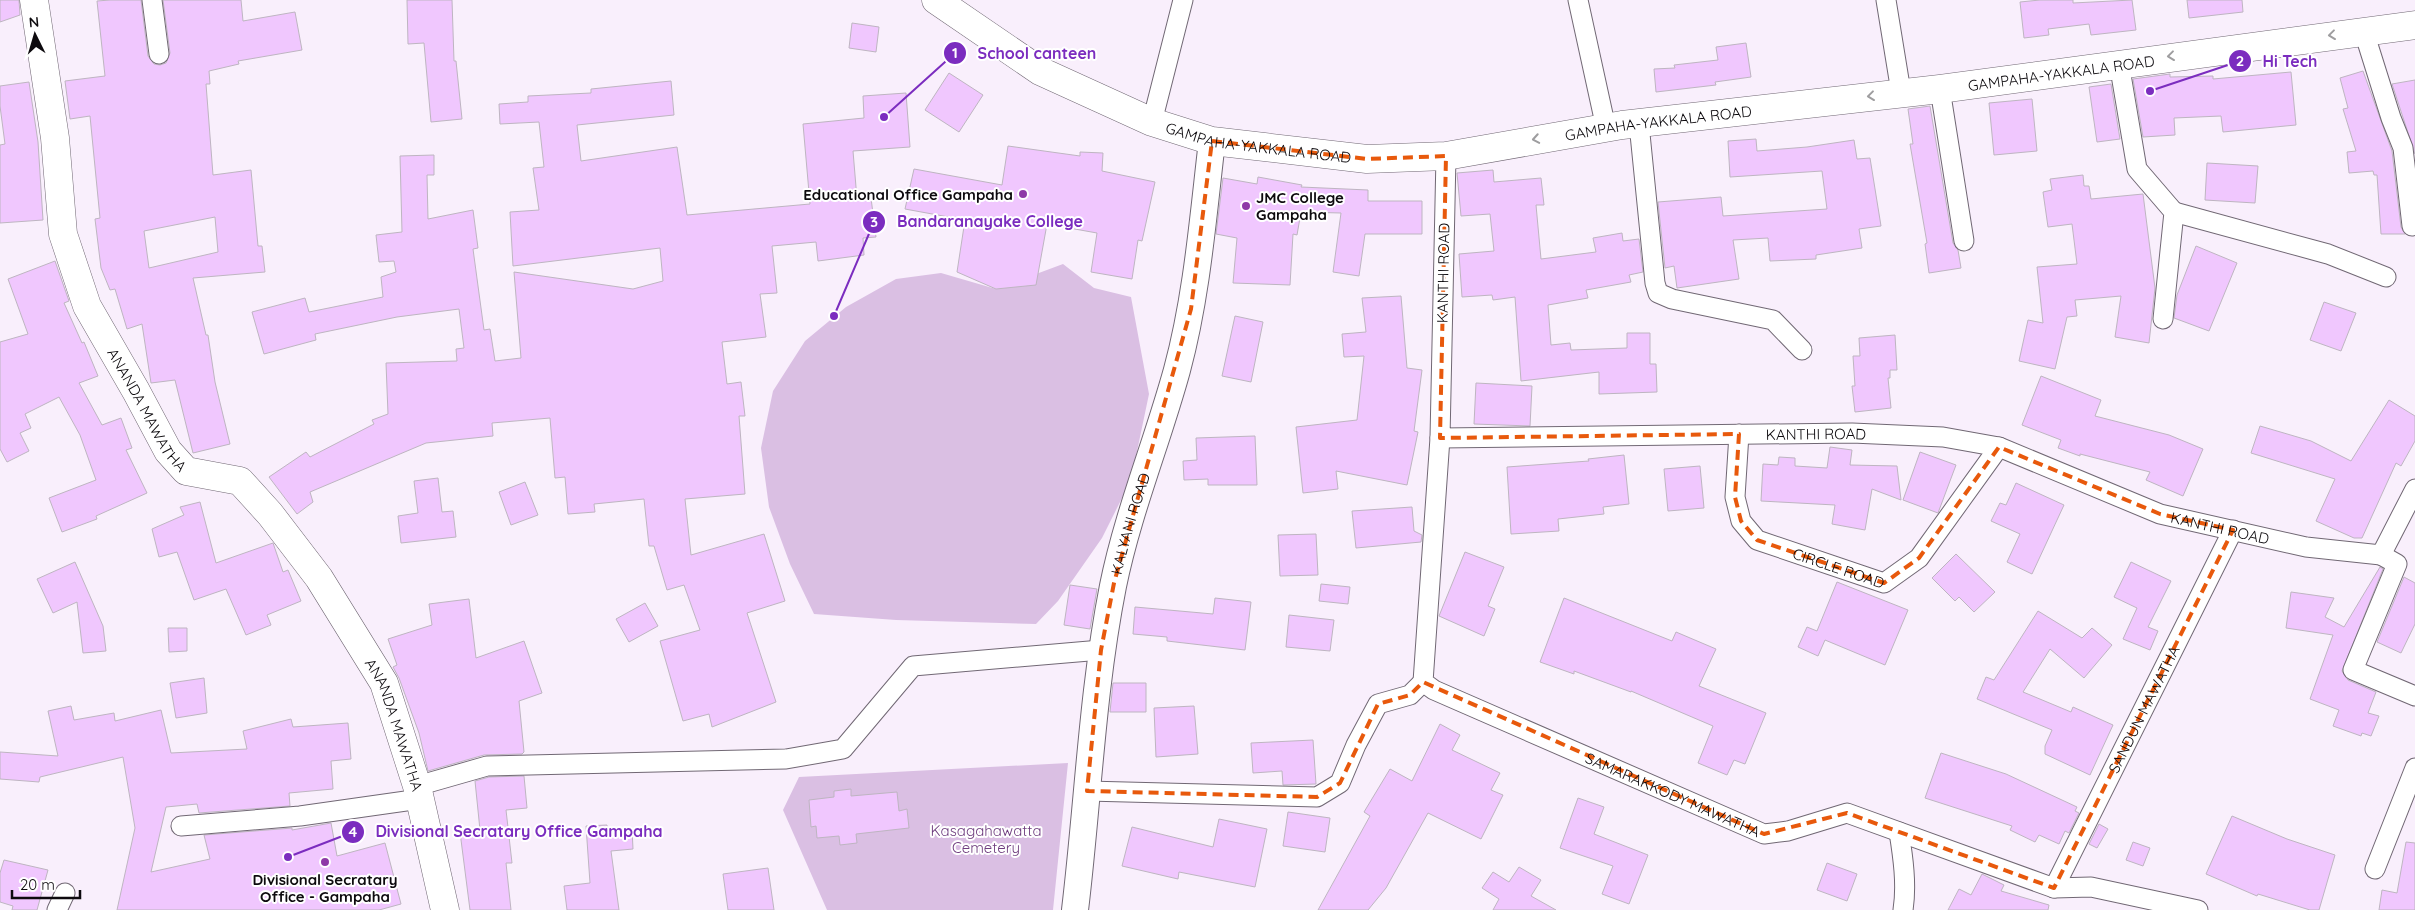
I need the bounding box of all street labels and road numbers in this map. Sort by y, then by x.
street label: GAMPAHA-YAKKALA ROAD [1967,51,2156,95]
street label: GAMPAHA-YAKKALA ROAD [1563,101,1753,144]
street label: GAMPAHA-YAKKALA ROAD [1163,117,1353,167]
street label: KANTHI ROAD [1433,222,1453,323]
street label: ANANDA MAWATHA [104,345,191,476]
street label: KANTHI ROAD [1766,423,1867,444]
street label: KALYANI ROAD [1106,470,1154,576]
street label: KANTHI ROAD [2169,507,2271,548]
street label: CIRCLE ROAD [1790,543,1887,592]
street label: SANDUN MAWATHA [2104,642,2183,776]
street label: ANANDA MAWATHA [361,655,428,794]
street label: SAMARAKKODY MAWATHA [1583,748,1764,841]

